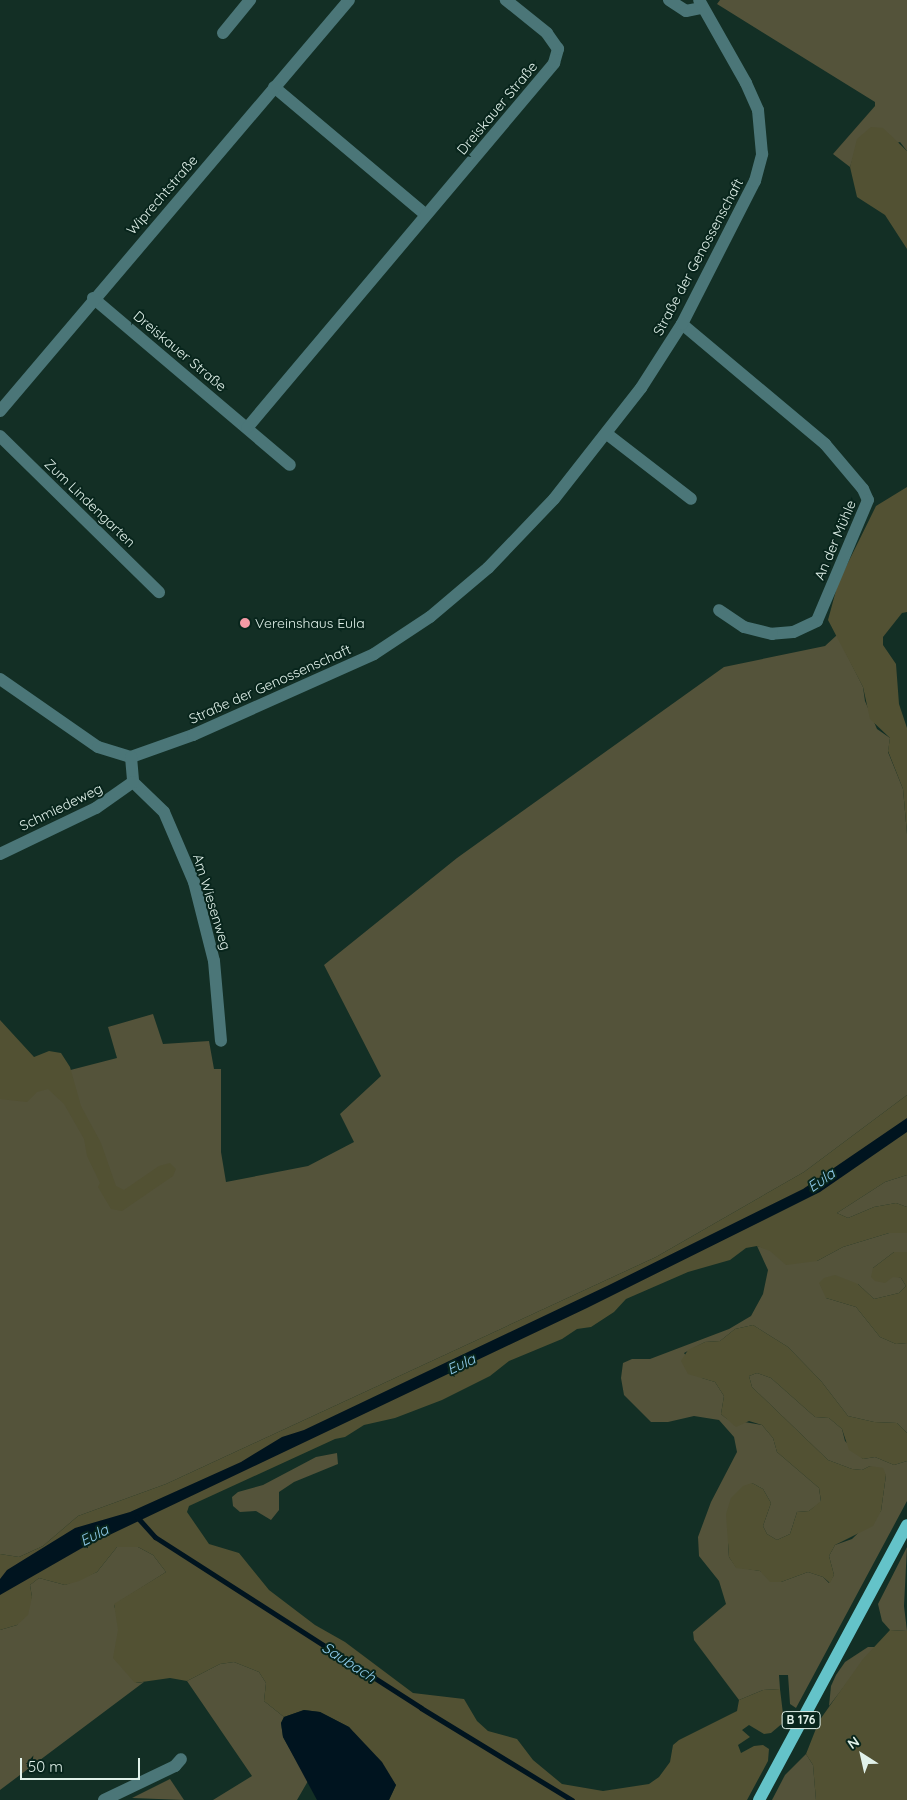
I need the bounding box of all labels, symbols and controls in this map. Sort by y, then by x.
street label: Dreiskauer Straße [453,58,541,158]
street label: Wiprechtstraße [123,152,201,238]
street label: Straße der Genossenschaft [649,176,747,338]
street label: Dreiskauer Straße [130,307,230,395]
street label: Zum Lindengarten [41,455,139,551]
street label: An der Mühle [811,498,859,582]
place label: Vereinshaus Eula [255,615,365,631]
marker: Vereinshaus Eula [239,617,251,629]
street label: Straße der Genossenschaft [186,641,354,727]
street label: Schmiedeweg [17,780,105,834]
street label: Am Wiesenweg [189,852,235,952]
water label: Eula [804,1164,838,1196]
water label: Eula [444,1350,478,1378]
water label: Eula [77,1520,111,1550]
water label: Saubach [319,1638,379,1686]
road number: B 176 [781,1710,821,1730]
north arrow [837,1730,887,1780]
text: N [844,1732,863,1753]
scale bar [22,1748,142,1780]
text: 50 m [28,1757,63,1776]

